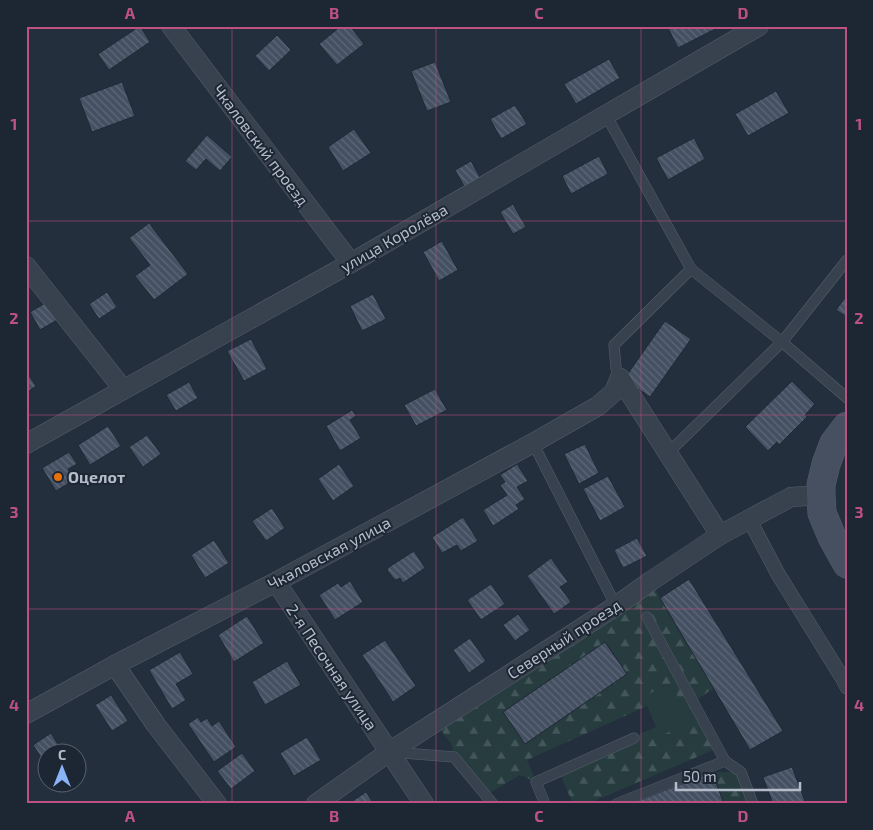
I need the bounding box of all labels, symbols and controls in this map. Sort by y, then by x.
text: A [125,3,136,22]
text: B [329,3,339,22]
text: C [534,3,544,22]
text: D [738,3,749,22]
street label: Чкаловский проезд [210,80,313,209]
text: 1 [11,114,17,133]
text: 1 [856,114,862,133]
street label: улица Королёва [337,199,451,277]
text: 2 [9,308,19,327]
text: 2 [854,308,864,327]
place label: Оцелот [68,467,125,486]
marker: Оцелот [52,471,64,483]
text: 3 [9,502,19,521]
text: 3 [854,502,864,521]
street label: Чкаловская улица [264,512,394,594]
street label: Северный проезд [503,595,624,682]
street label: 2-я Песочная улица [282,600,382,734]
text: 4 [9,695,19,714]
text: 4 [854,695,864,714]
north arrow [38,742,88,792]
text: С [58,746,66,763]
scale bar [676,760,799,792]
text: 50 m [683,767,717,785]
text: A [125,806,136,825]
text: B [329,806,339,825]
text: C [534,806,544,825]
text: D [738,806,749,825]

